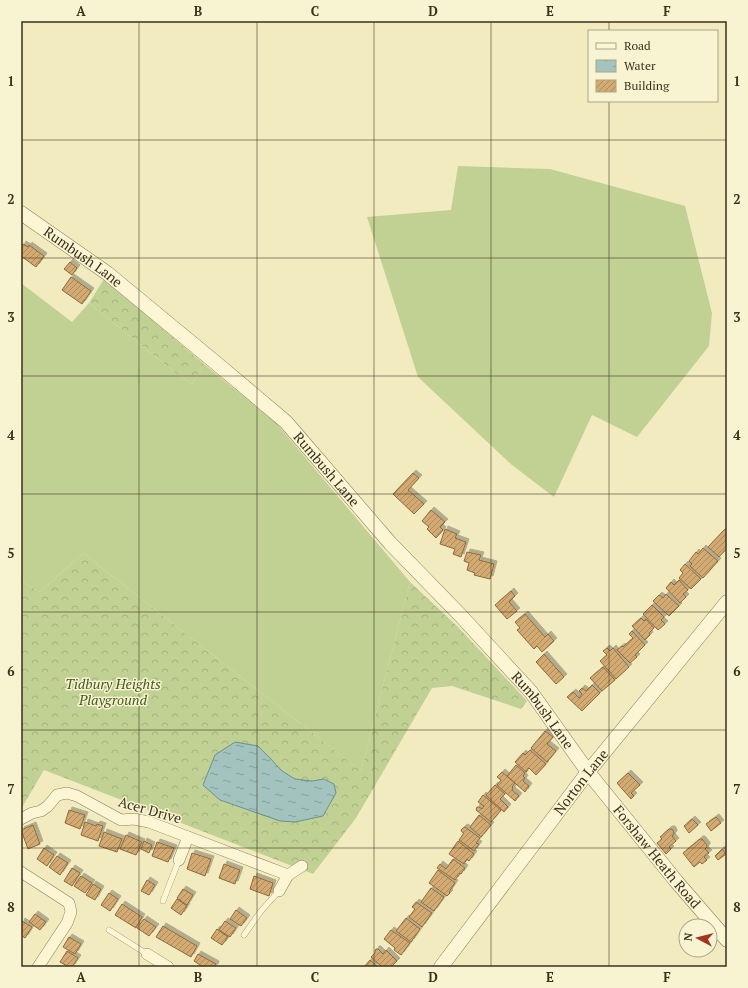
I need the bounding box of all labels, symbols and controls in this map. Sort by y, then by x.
text: A [76,2,86,20]
text: B [194,2,202,20]
text: C [311,2,319,20]
text: D [428,2,438,20]
text: E [546,2,554,20]
text: F [663,2,671,20]
legend [588,30,718,102]
text: Road [624,38,651,53]
text: Water [624,58,656,73]
text: 1 [7,72,15,90]
text: 1 [733,72,741,90]
text: Building [624,78,670,93]
text: 2 [7,190,15,208]
text: 2 [733,190,741,208]
street label: Rumbush Lane [40,222,127,291]
text: 3 [7,308,15,326]
text: 3 [733,308,741,326]
text: 4 [7,426,15,444]
text: 4 [733,426,741,444]
street label: Rumbush Lane [290,428,364,510]
text: 5 [7,544,15,562]
text: 5 [733,544,741,562]
text: 6 [7,662,15,680]
text: 6 [733,662,741,680]
street label: Rumbush Lane [508,667,578,752]
park label: Tidbury Heights Playground [65,674,161,709]
street label: Norton Lane [549,745,612,818]
text: 7 [7,780,15,798]
text: 7 [733,780,741,798]
street label: Acer Drive [116,791,184,828]
street label: Forshaw Heath Road [609,801,705,912]
text: 8 [7,898,15,916]
text: 8 [733,898,741,916]
north arrow [678,918,718,958]
text: N [681,931,696,942]
text: A [76,968,86,986]
text: B [194,968,202,986]
text: C [311,968,319,986]
text: D [428,968,438,986]
text: E [546,968,554,986]
text: F [663,968,671,986]

